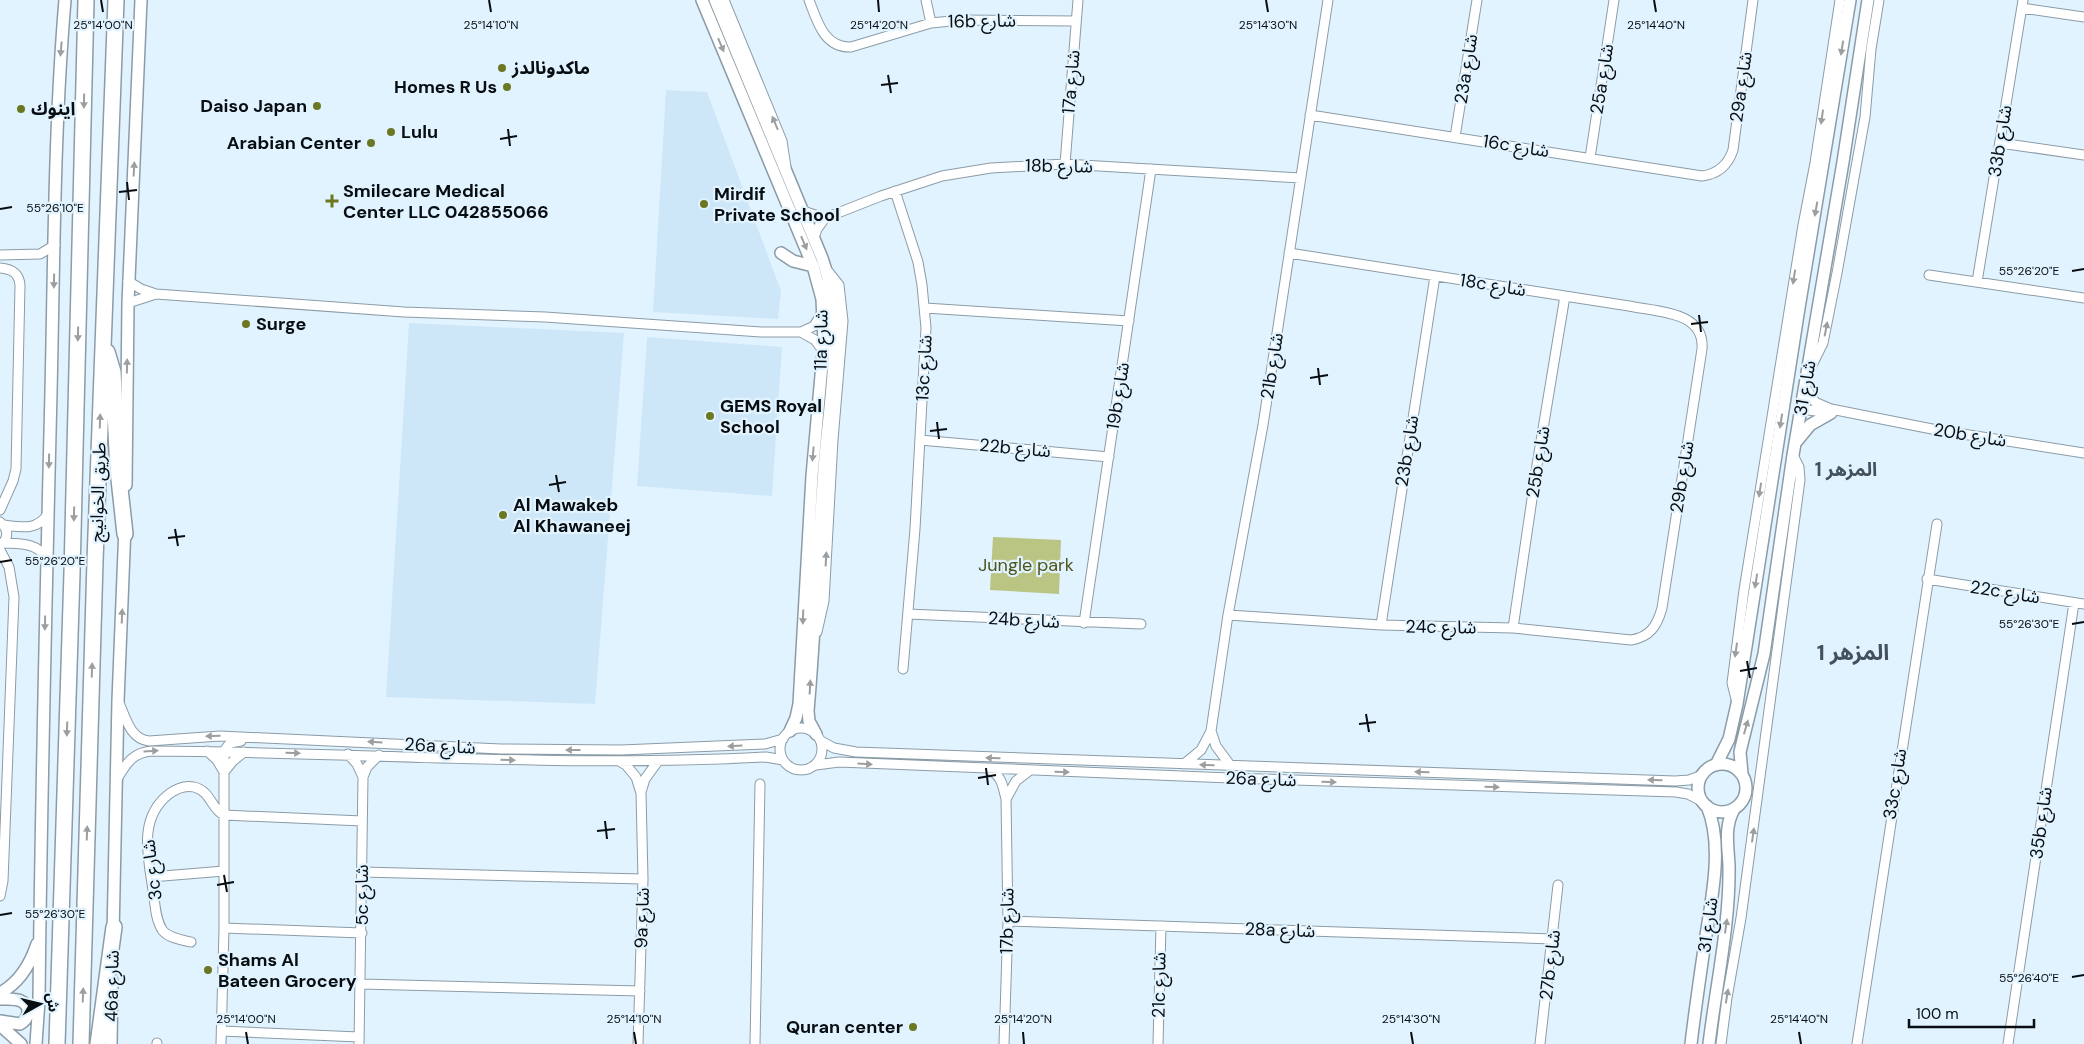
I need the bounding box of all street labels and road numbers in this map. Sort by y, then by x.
street label: 16b شارع [948,8,1016,36]
street label: 23a شارع [1449,32,1485,106]
street label: 25a شارع [1585,42,1621,116]
street label: 17a شارع [1056,49,1088,115]
street label: 29a شارع [1724,50,1760,124]
street label: 33b شارع [1982,103,2019,179]
street label: 16c شارع [1481,129,1551,165]
street label: 18b شارع [1025,153,1093,181]
street label: 18c شارع [1458,268,1528,304]
street label: 11a شارع [808,309,836,371]
street label: 21b شارع [1255,331,1291,401]
street label: 13c شارع [910,334,940,402]
street label: شارع 31 [1788,358,1824,418]
street label: 19b شارع [1101,361,1137,432]
street label: 23b شارع [1390,413,1426,489]
street label: 20b شارع [1931,417,2008,455]
street label: 25b شارع [1520,424,1557,500]
street label: 22b شارع [978,433,1052,465]
street label: 29b شارع [1664,439,1702,515]
street label: طريق الخوانيج [84,442,113,542]
street label: 22c شارع [1968,575,2042,611]
street label: 24b شارع [987,606,1061,636]
street label: 24c شارع [1405,614,1477,642]
street label: 26a شارع [404,732,476,762]
street label: 33c شارع [1878,747,1914,821]
street label: 26a شارع [1225,766,1297,794]
street label: 35b شارع [2024,785,2060,861]
street label: 3c شارع [136,838,170,902]
street label: 5c شارع [350,864,376,926]
street label: 9a شارع [629,887,657,949]
street label: 17b شارع [994,888,1022,954]
street label: شارع 31 [1692,896,1726,955]
street label: 28a شارع [1244,917,1316,945]
street label: 27b شارع [1534,928,1568,1002]
street label: 46a شارع [99,950,127,1022]
street label: 21c شارع [1146,952,1174,1018]

